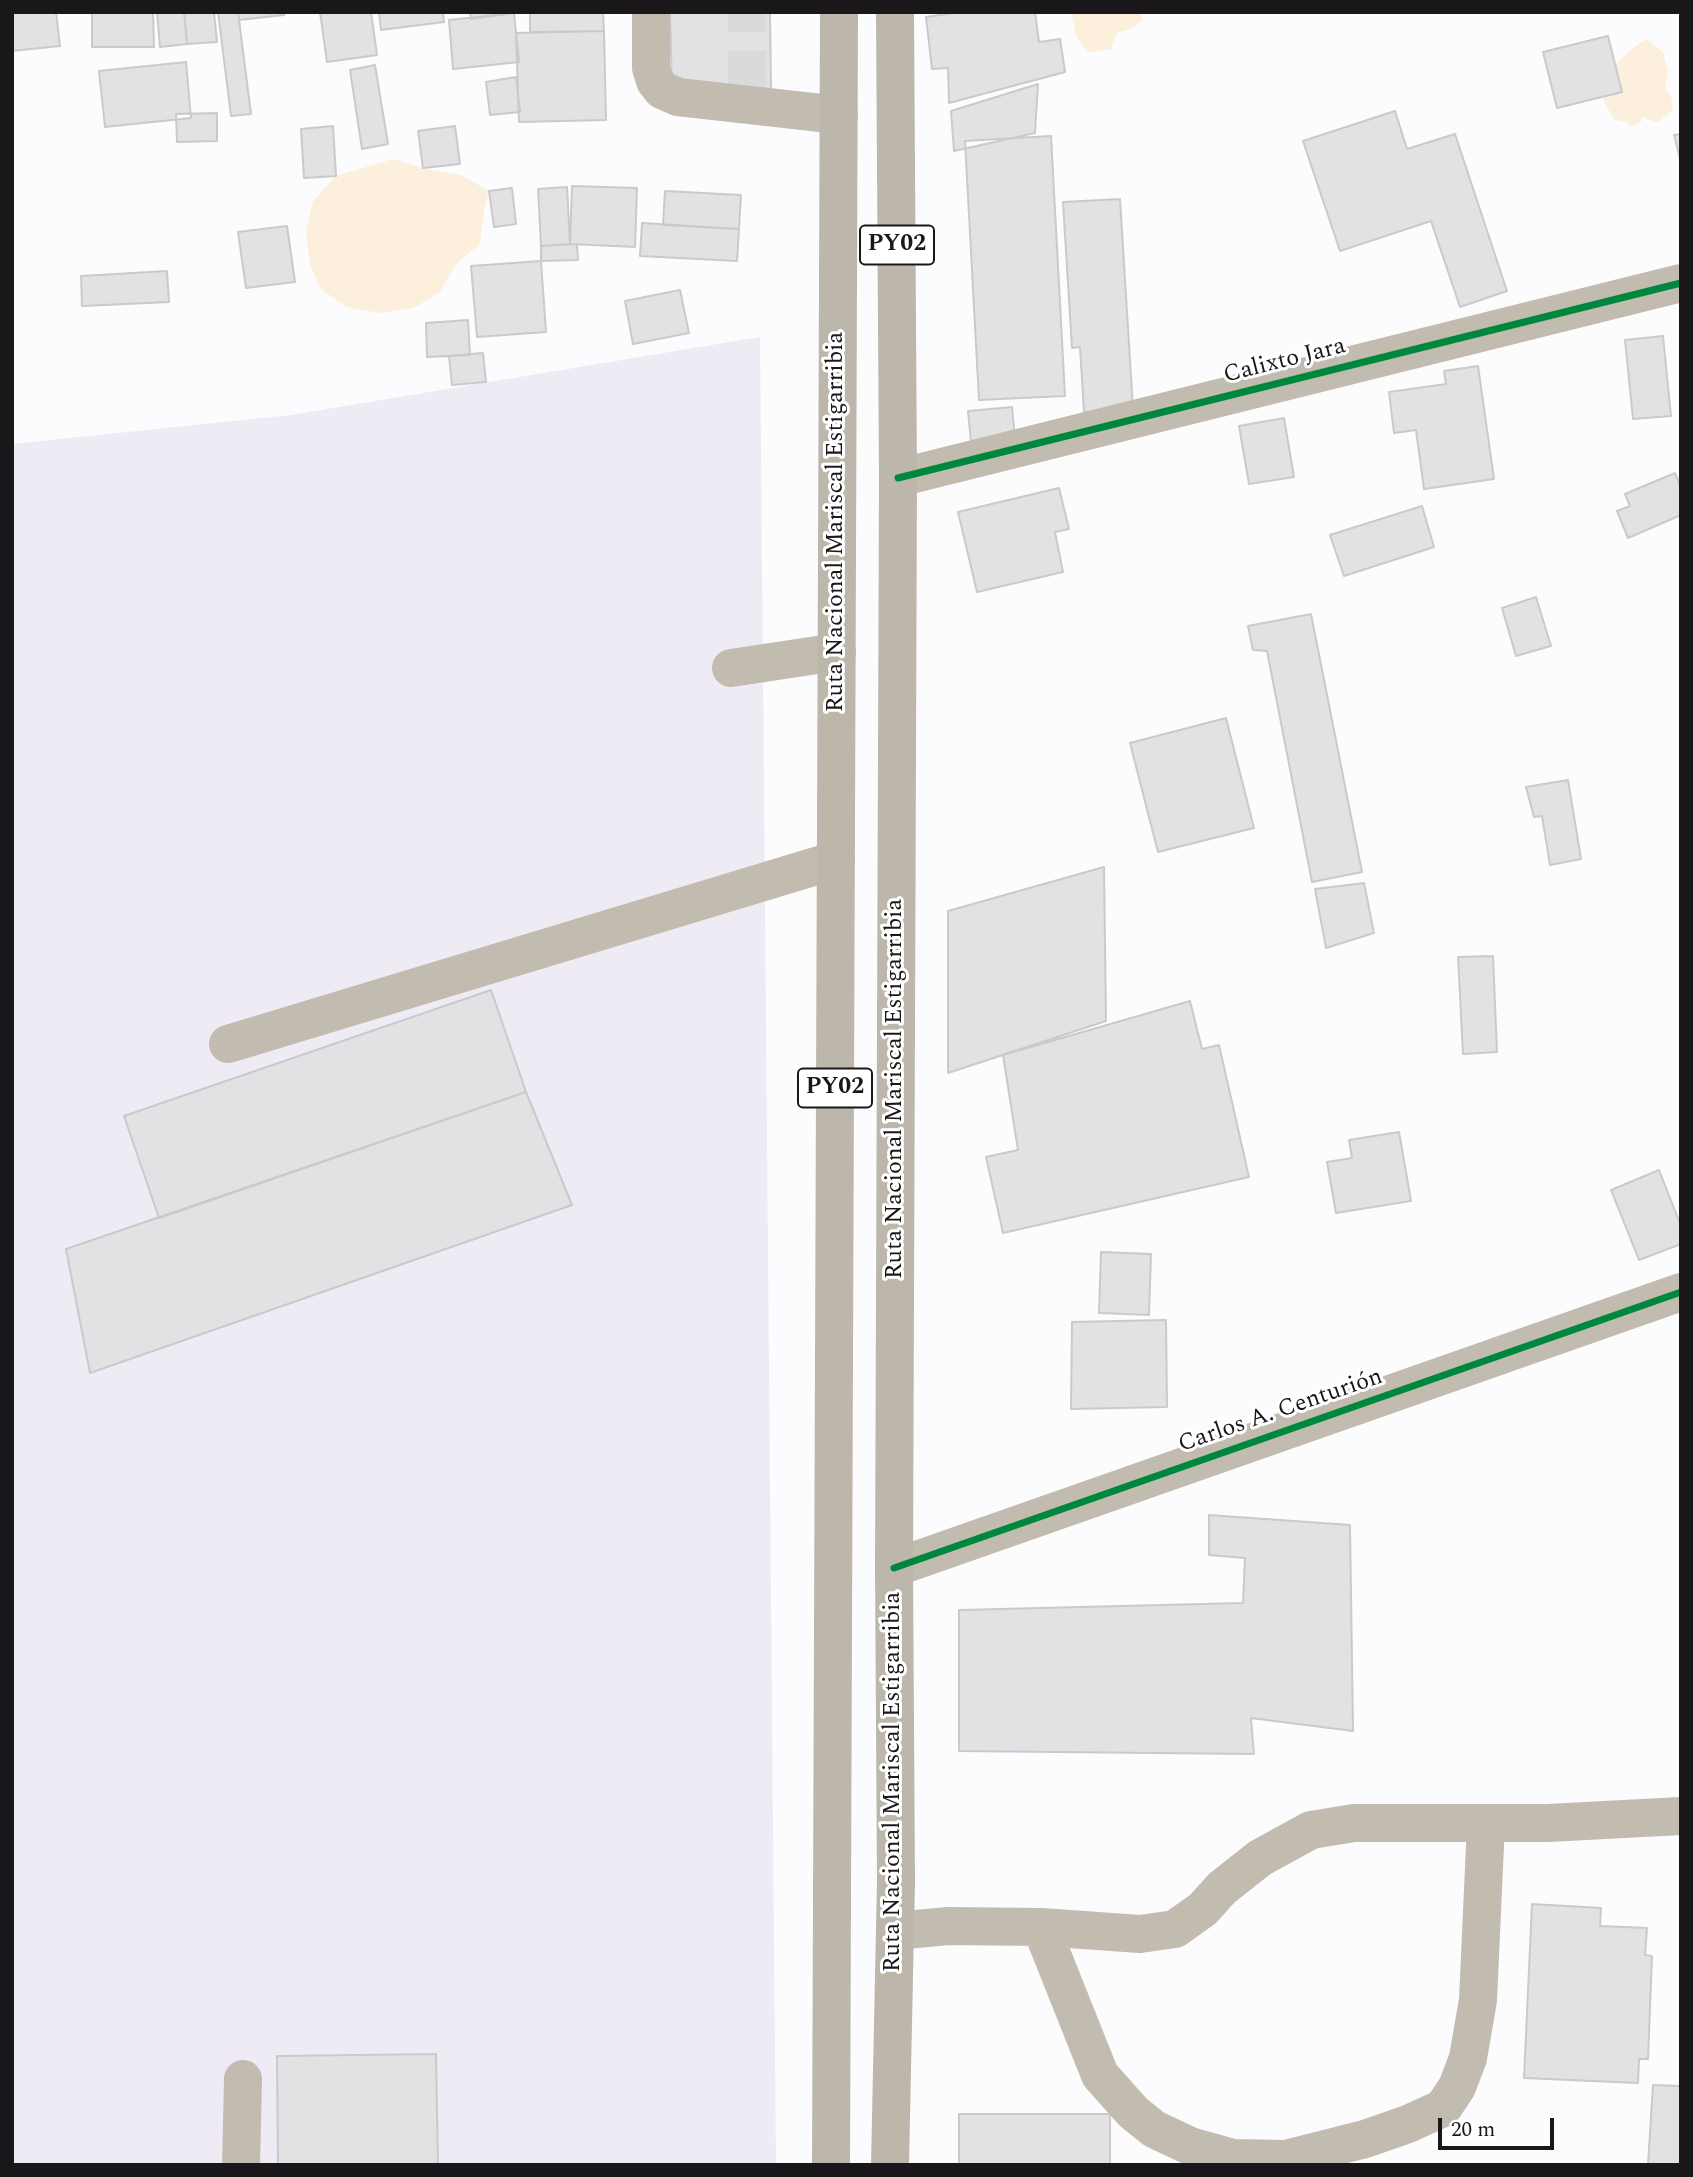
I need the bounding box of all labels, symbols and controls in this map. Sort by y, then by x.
road number: PY02 [860,226,934,264]
street label: Ruta Nacional Mariscal Estigarribia [823,332,851,712]
street label: Calixto Jara [1221,333,1349,391]
street label: Ruta Nacional Mariscal Estigarribia [882,899,910,1279]
road number: PY02 [798,1068,872,1107]
street label: Carlos A. Centurión [1175,1364,1387,1460]
street label: Ruta Nacional Mariscal Estigarribia [880,1592,908,1972]
scale bar [1441,2104,1556,2148]
text: 20 m [1451,2114,1495,2146]

